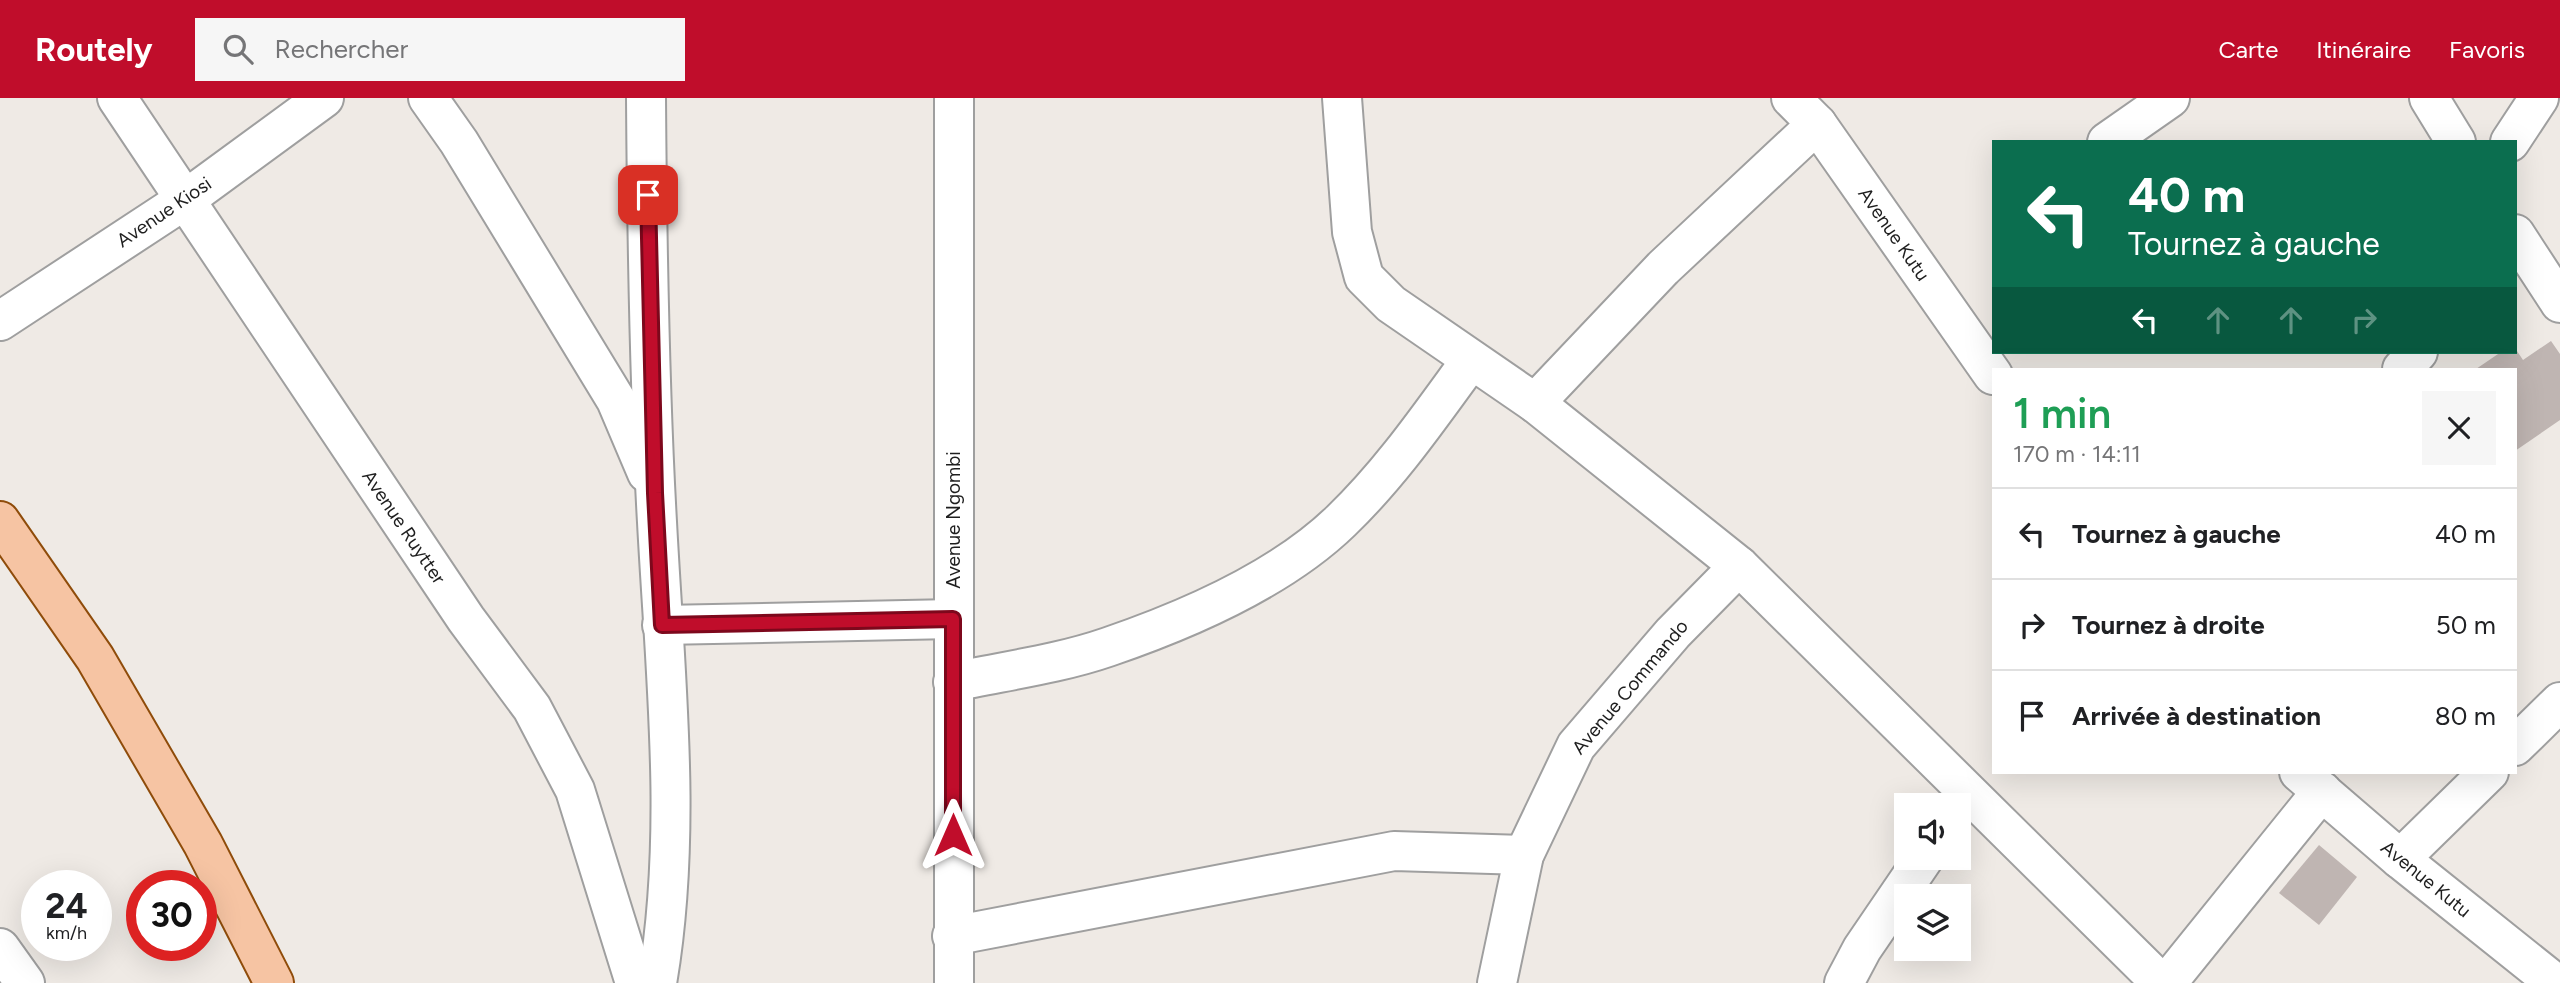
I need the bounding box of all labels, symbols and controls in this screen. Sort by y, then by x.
search box [195,18,685,81]
text: Routely [35,30,153,69]
icon: search [219,30,257,68]
text: Rechercher [275,33,408,65]
text: Carte [2218,35,2278,64]
text: Itinéraire [2316,35,2411,64]
text: Favoris [2449,35,2525,64]
pin [618,165,678,225]
text: 40 m [2128,165,2245,224]
icon: left [2013,168,2104,259]
street label: Avenue Kiosi [112,172,216,252]
icon: arrive [629,176,667,214]
street label: Avenue Kutu [1853,183,1935,285]
text: Tournez à gauche [2128,225,2380,263]
icon: left [2126,301,2164,339]
icon: ahead [2199,301,2237,339]
icon: ahead [2272,301,2310,339]
icon: right [2345,301,2383,339]
text: 1 min [2013,388,2111,439]
button: close [2422,391,2496,465]
text: 170 m · 14:11 [2013,440,2141,468]
street label: Avenue Ngombi [942,451,965,589]
street label: Avenue Ruytter [357,466,451,589]
icon: left [2013,515,2051,553]
text: Tournez à gauche [2072,518,2281,550]
text: 40 m [2435,518,2496,550]
icon: right [2013,606,2051,644]
text: Tournez à droite [2072,609,2265,641]
text: 50 m [2436,609,2496,641]
street label: Avenue Commando [1567,615,1693,759]
icon: arrive [2013,697,2051,735]
text: Arrivée à destination [2072,700,2321,732]
text: 80 m [2435,700,2496,732]
map controls [1894,793,1971,961]
button: sound [1894,793,1971,870]
position arrow [916,798,990,872]
street label: Avenue Kutu [2376,836,2476,922]
speed limit sign: 30 [126,870,217,961]
button: layers [1894,884,1971,961]
text: 24 [45,885,88,927]
text: km/h [46,922,87,944]

